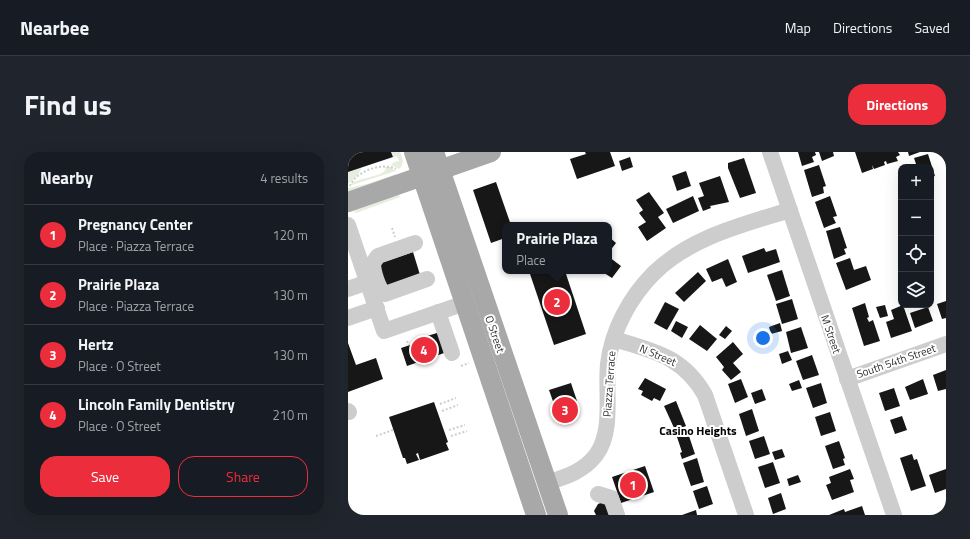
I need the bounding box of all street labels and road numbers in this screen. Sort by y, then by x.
street label: M Street [817,312,845,356]
street label: O Street [481,313,509,355]
street label: N Street [637,340,679,370]
street label: South 54th Street [854,340,938,382]
street label: Piazza Terrace [599,350,619,418]

